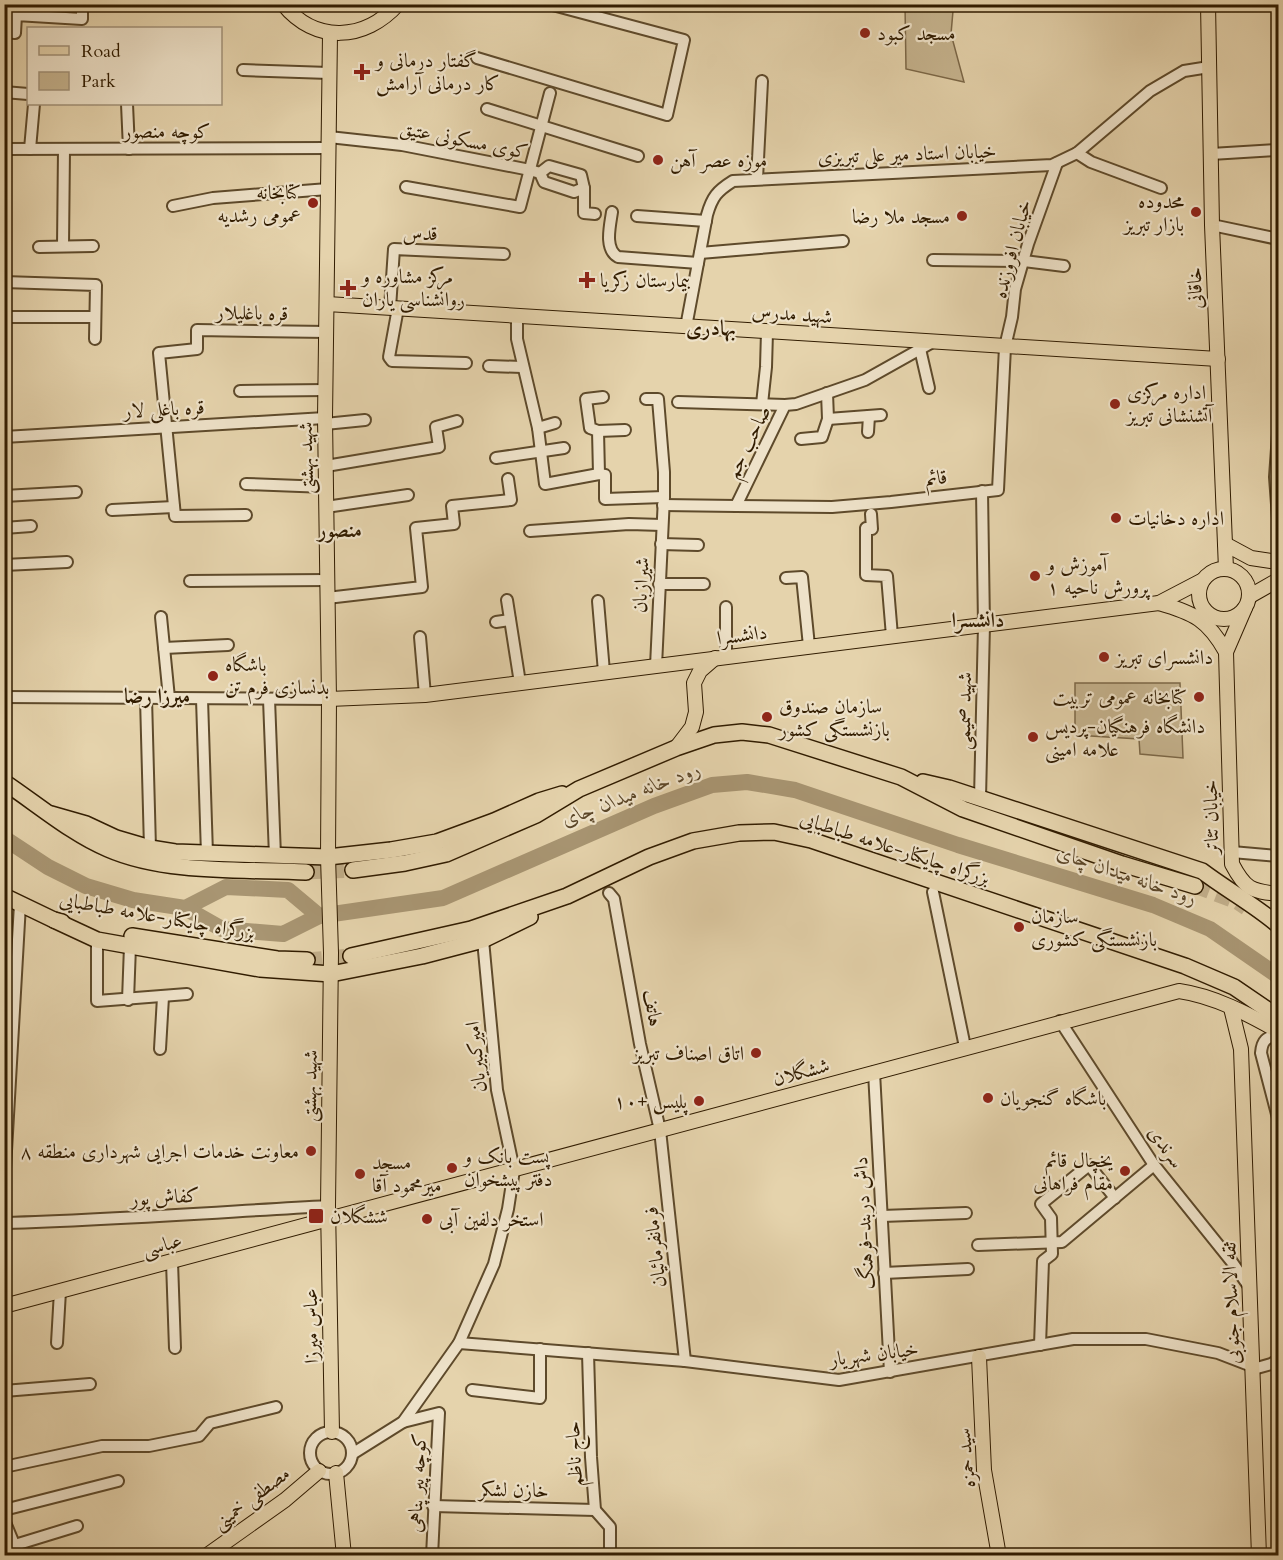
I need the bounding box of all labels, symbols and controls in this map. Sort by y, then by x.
place label: مسجد کبود [877,20,956,47]
marker: مسجد کبود [858,26,872,40]
legend [27,27,222,105]
text: Road [81,39,121,64]
place label: گفتار درمانی و کار درمانی آرامش [374,47,500,97]
marker: گفتار درمانی و کار درمانی آرامش [353,63,371,81]
text: Park [81,69,116,94]
street label: کوی مسکونی عتیق [398,114,530,166]
street label: کوچه منصور [121,118,211,145]
street label: خیابان استاد میر علی تبریزی [817,137,997,172]
place label: موزه عصر آهن [670,147,767,174]
marker: موزه عصر آهن [651,153,665,167]
place label: کتابخانه عمومی رشدیه [217,179,301,229]
place label: محدوده بازار تبریز [1122,188,1184,238]
marker: کتابخانه عمومی رشدیه [306,196,320,210]
street label: خیابان افروزنده [986,197,1038,301]
place label: مسجد ملا رضا [852,203,950,230]
marker: محدوده بازار تبریز [1189,205,1203,219]
marker: مسجد ملا رضا [955,209,969,223]
street label: قدس [402,220,438,247]
place label: مرکز مشاوره و روانشناسی یاران [360,263,465,314]
place label: بیمارستان زکریا [600,267,691,294]
street label: خاقانی [1181,267,1209,309]
marker: بیمارستان زکریا [578,271,596,289]
marker: مرکز مشاوره و روانشناسی یاران [339,279,357,297]
street label: شهید مدرس [751,298,833,330]
street label: قره باغلیلار [214,299,288,327]
district label: بهادری [686,314,736,343]
place label: اداره مرکزی آتشنشانی تبریز [1125,379,1215,429]
street label: قره باغلی لار [121,393,205,426]
marker: اداره مرکزی آتشنشانی تبریز [1108,397,1122,411]
street label: صاحب جم [719,401,782,485]
street label: شهید بهشتى [292,422,321,494]
street label: قائم [923,463,949,497]
place label: اداره دخانیات [1128,505,1224,532]
marker: اداره دخانیات [1109,511,1123,525]
district label: منصور [316,516,362,545]
place label: آموزش و پرورش ناحیه ۱ [1045,551,1151,601]
street label: شیرازبان [626,556,656,614]
marker: آموزش و پرورش ناحیه ۱ [1028,569,1042,583]
district label: دانشسرا [951,606,1005,635]
street label: دانشسرا [715,619,769,651]
place label: دانشسرای تبریز [1114,644,1213,671]
marker: دانشسرای تبریز [1097,650,1111,664]
place label: باشگاه بدنسازی فرم تن [225,651,329,705]
marker: باشگاه بدنسازی فرم تن [206,669,220,683]
street label: شهید صمیمی [950,672,978,750]
district label: میرزا رضا [124,682,190,711]
place label: کتابخانه عمومی تربیت [1052,684,1187,711]
marker: کتابخانه عمومی تربیت [1192,690,1206,704]
place label: سازمان صندوق بازنشستگی کشور [777,693,890,743]
marker: سازمان صندوق بازنشستگی کشور [760,710,774,724]
place label: دانشگاه فرهنگیان-پردیس علامه امینی [1045,713,1205,764]
marker: دانشگاه فرهنگیان-پردیس علامه امینی [1026,730,1040,744]
water label: رود خانه میدان چای [557,754,705,834]
street label: خیابان تئاتر [1197,780,1225,856]
street label: بزرگراه چایکنار-علامه طباطبایی [797,805,994,892]
water label: رود خانه میدان چای [1053,837,1201,913]
street label: بزرگراه چایکنار-علامه طباطبایی [57,886,257,947]
place label: سازمان بازنشستگی کشوری [1031,903,1157,953]
marker: سازمان بازنشستگی کشوری [1012,920,1026,934]
street label: هاتف [637,987,669,1029]
street label: امیرکبیریان [459,1020,493,1094]
place label: اتاق اصناف تبریز [631,1040,744,1067]
marker: اتاق اصناف تبریز [749,1046,763,1060]
street label: شهید بهشتى [296,1050,325,1122]
street label: ششگلان [770,1051,832,1093]
place label: باشگاه گنجویان [1000,1085,1106,1112]
place label: پلیس +۱۰ [614,1088,688,1116]
marker: باشگاه گنجویان [981,1091,995,1105]
marker: پلیس +۱۰ [692,1094,706,1108]
street label: سرندی [1142,1120,1190,1174]
place label: معاونت خدمات اجرایی شهرداری منطقه ۸ [20,1138,299,1165]
place label: پست بانک و دفتر پیشخوان [462,1143,553,1193]
marker: معاونت خدمات اجرایی شهرداری منطقه ۸ [304,1144,318,1158]
place label: یخچال قائم مقام فراهانی [1033,1147,1113,1201]
place label: مسجد میرمحمود آقا [372,1149,441,1199]
street label: داش دربند-فرهنگ [847,1156,881,1290]
marker: پست بانک و دفتر پیشخوان [445,1161,459,1175]
marker: یخچال قائم مقام فراهانی [1118,1164,1132,1178]
marker: مسجد میرمحمود آقا [353,1167,367,1181]
street label: کفاش پور [128,1182,200,1213]
place label: ششگلان [330,1203,388,1230]
street label: فرمانفرمائیان [637,1205,673,1289]
place label: استخر دلفین آبی [439,1206,544,1234]
marker: ششگلان [307,1207,325,1225]
marker: استخر دلفین آبی [420,1212,434,1226]
street label: عباسى [139,1227,185,1264]
street label: ثقه الاسلام جنوبی [1215,1241,1251,1365]
street label: عباس میرزا [297,1288,325,1364]
street label: خیابان شهریار [826,1335,920,1373]
street label: حاج ناظم [559,1420,594,1487]
street label: سید حمزه [950,1427,982,1489]
street label: کوچه پیر پناهی [401,1433,434,1534]
street label: مصطفی خمینی [207,1460,296,1537]
street label: خازن لشکر [477,1476,549,1504]

